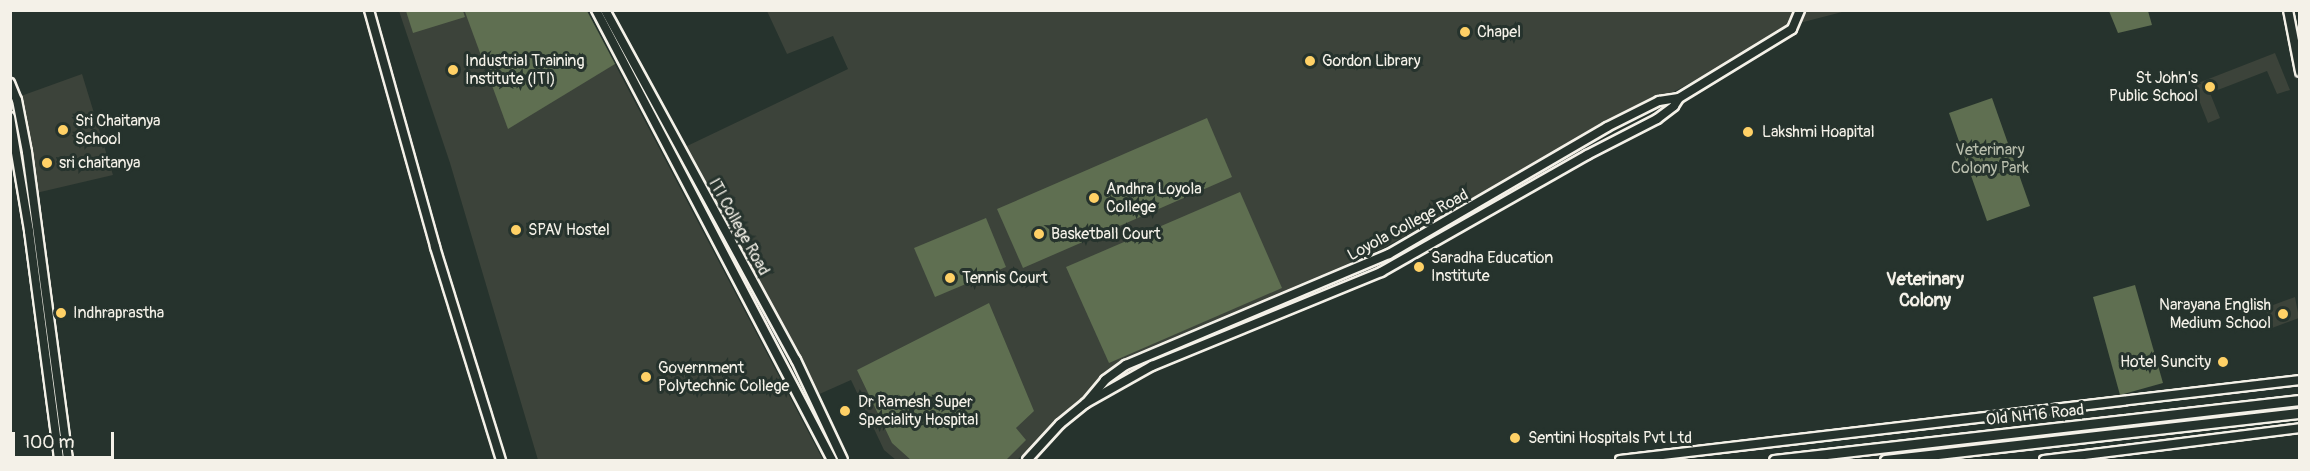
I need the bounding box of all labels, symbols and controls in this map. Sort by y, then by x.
place label: Chapel [1477,22,1521,42]
marker: Chapel [1458,25,1472,39]
place label: Industrial Training Institute (ITI) [465,51,584,89]
place label: Gordon Library [1322,51,1420,71]
marker: Gordon Library [1303,54,1317,68]
marker: Industrial Training Institute (ITI) [446,63,460,77]
place label: St John's Public School [2109,68,2198,106]
marker: St John's Public School [2203,80,2217,94]
place label: Sri Chaitanya School [75,111,160,149]
place label: Lakshmi Hoapital [1762,122,1875,142]
marker: Sri Chaitanya School [56,123,70,137]
marker: Lakshmi Hoapital [1739,123,1757,141]
park label: Veterinary Colony Park [1951,140,2029,178]
place label: sri chaitanya [59,153,141,173]
marker: sri chaitanya [40,156,54,170]
street label: ITI College Road [704,175,774,279]
place label: Andhra Loyola College [1106,179,1202,217]
street label: Loyola College Road [1344,185,1472,265]
marker: Andhra Loyola College [1087,191,1101,205]
place label: SPAV Hostel [528,220,610,240]
marker: SPAV Hostel [509,223,523,237]
place label: Basketball Court [1051,224,1161,244]
marker: Basketball Court [1032,227,1046,241]
place label: Saradha Education Institute [1431,248,1553,286]
marker: Saradha Education Institute [1412,260,1426,274]
place label: Tennis Court [962,268,1048,288]
district label: Veterinary Colony [1886,270,1964,312]
marker: Tennis Court [943,271,957,285]
place label: Narayana English Medium School [2159,295,2271,333]
place label: Indhraprastha [73,303,164,323]
marker: Indhraprastha [54,306,68,320]
marker: Narayana English Medium School [2276,307,2290,321]
place label: Hotel Suncity [2120,352,2211,372]
marker: Hotel Suncity [2216,355,2230,369]
place label: Government Polytechnic College [658,358,789,396]
marker: Government Polytechnic College [639,370,653,384]
place label: Dr Ramesh Super Speciality Hospital [858,392,979,430]
street label: Old NH16 Road [1985,400,2085,430]
marker: Dr Ramesh Super Speciality Hospital [836,402,854,420]
scale bar [15,420,117,458]
place label: Sentini Hospitals Pvt Ltd [1528,428,1692,448]
marker: Sentini Hospitals Pvt Ltd [1506,429,1524,447]
text: 100 m [23,431,75,454]

